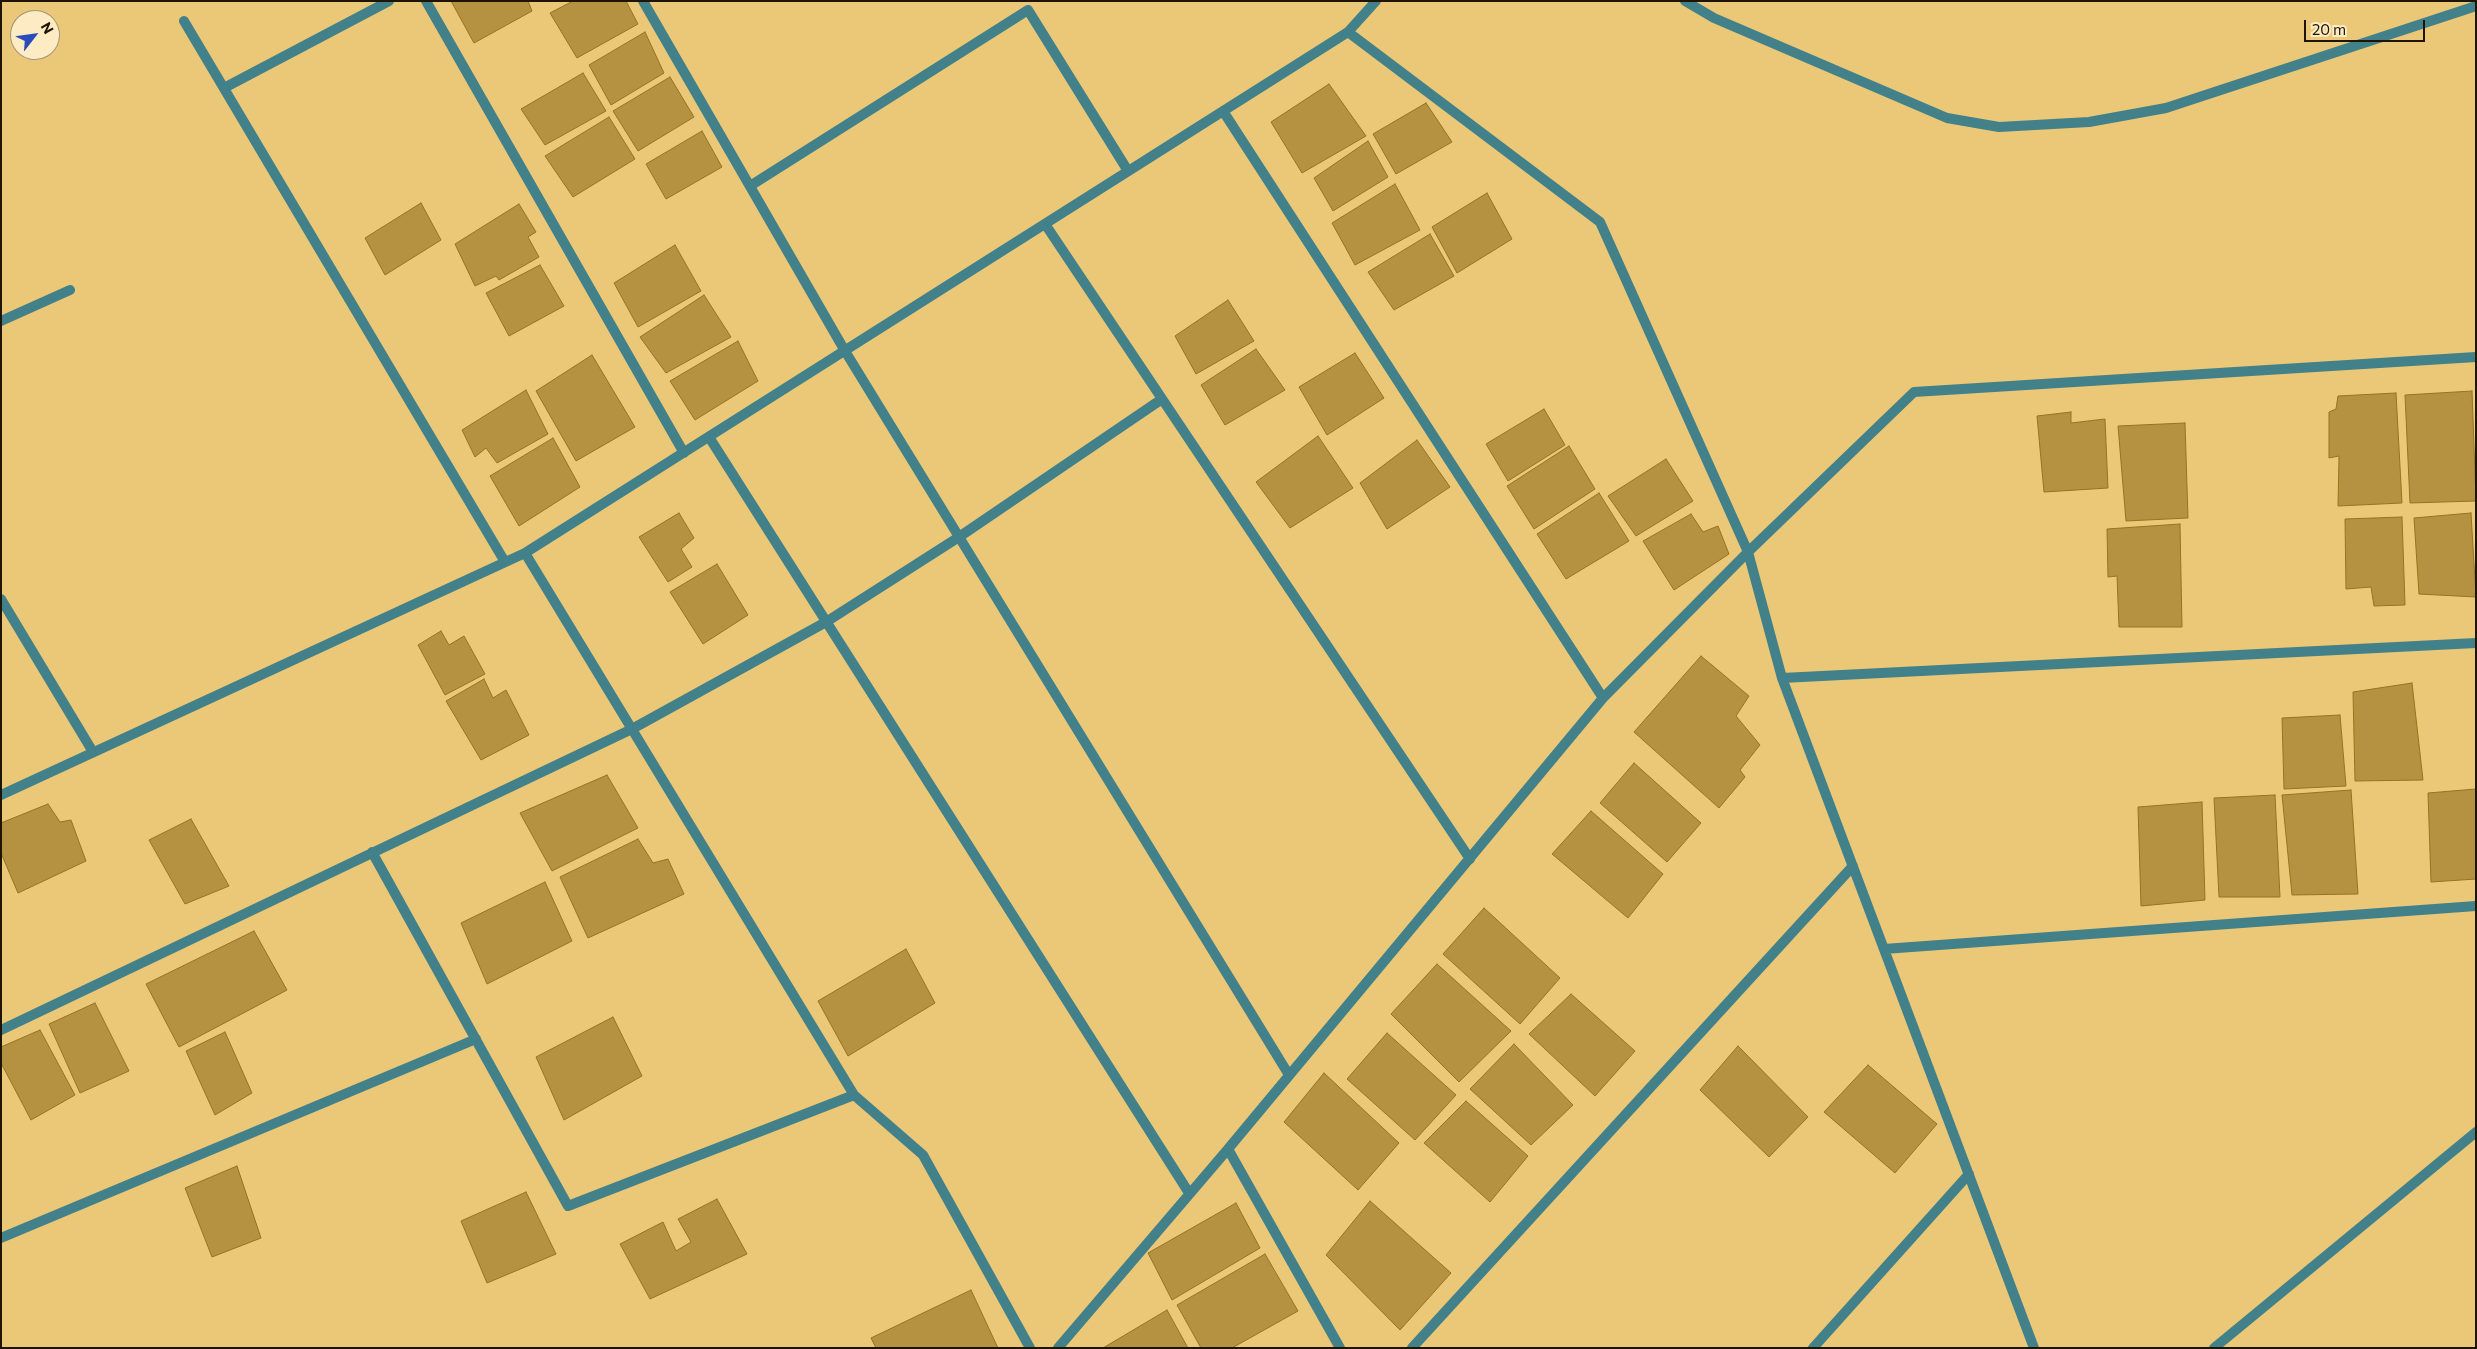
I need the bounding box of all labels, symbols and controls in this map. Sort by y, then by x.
north arrow [10,10,60,60]
scale bar [2307,10,2428,42]
text: N [38,19,58,37]
text: 20 m [2312,20,2346,38]

